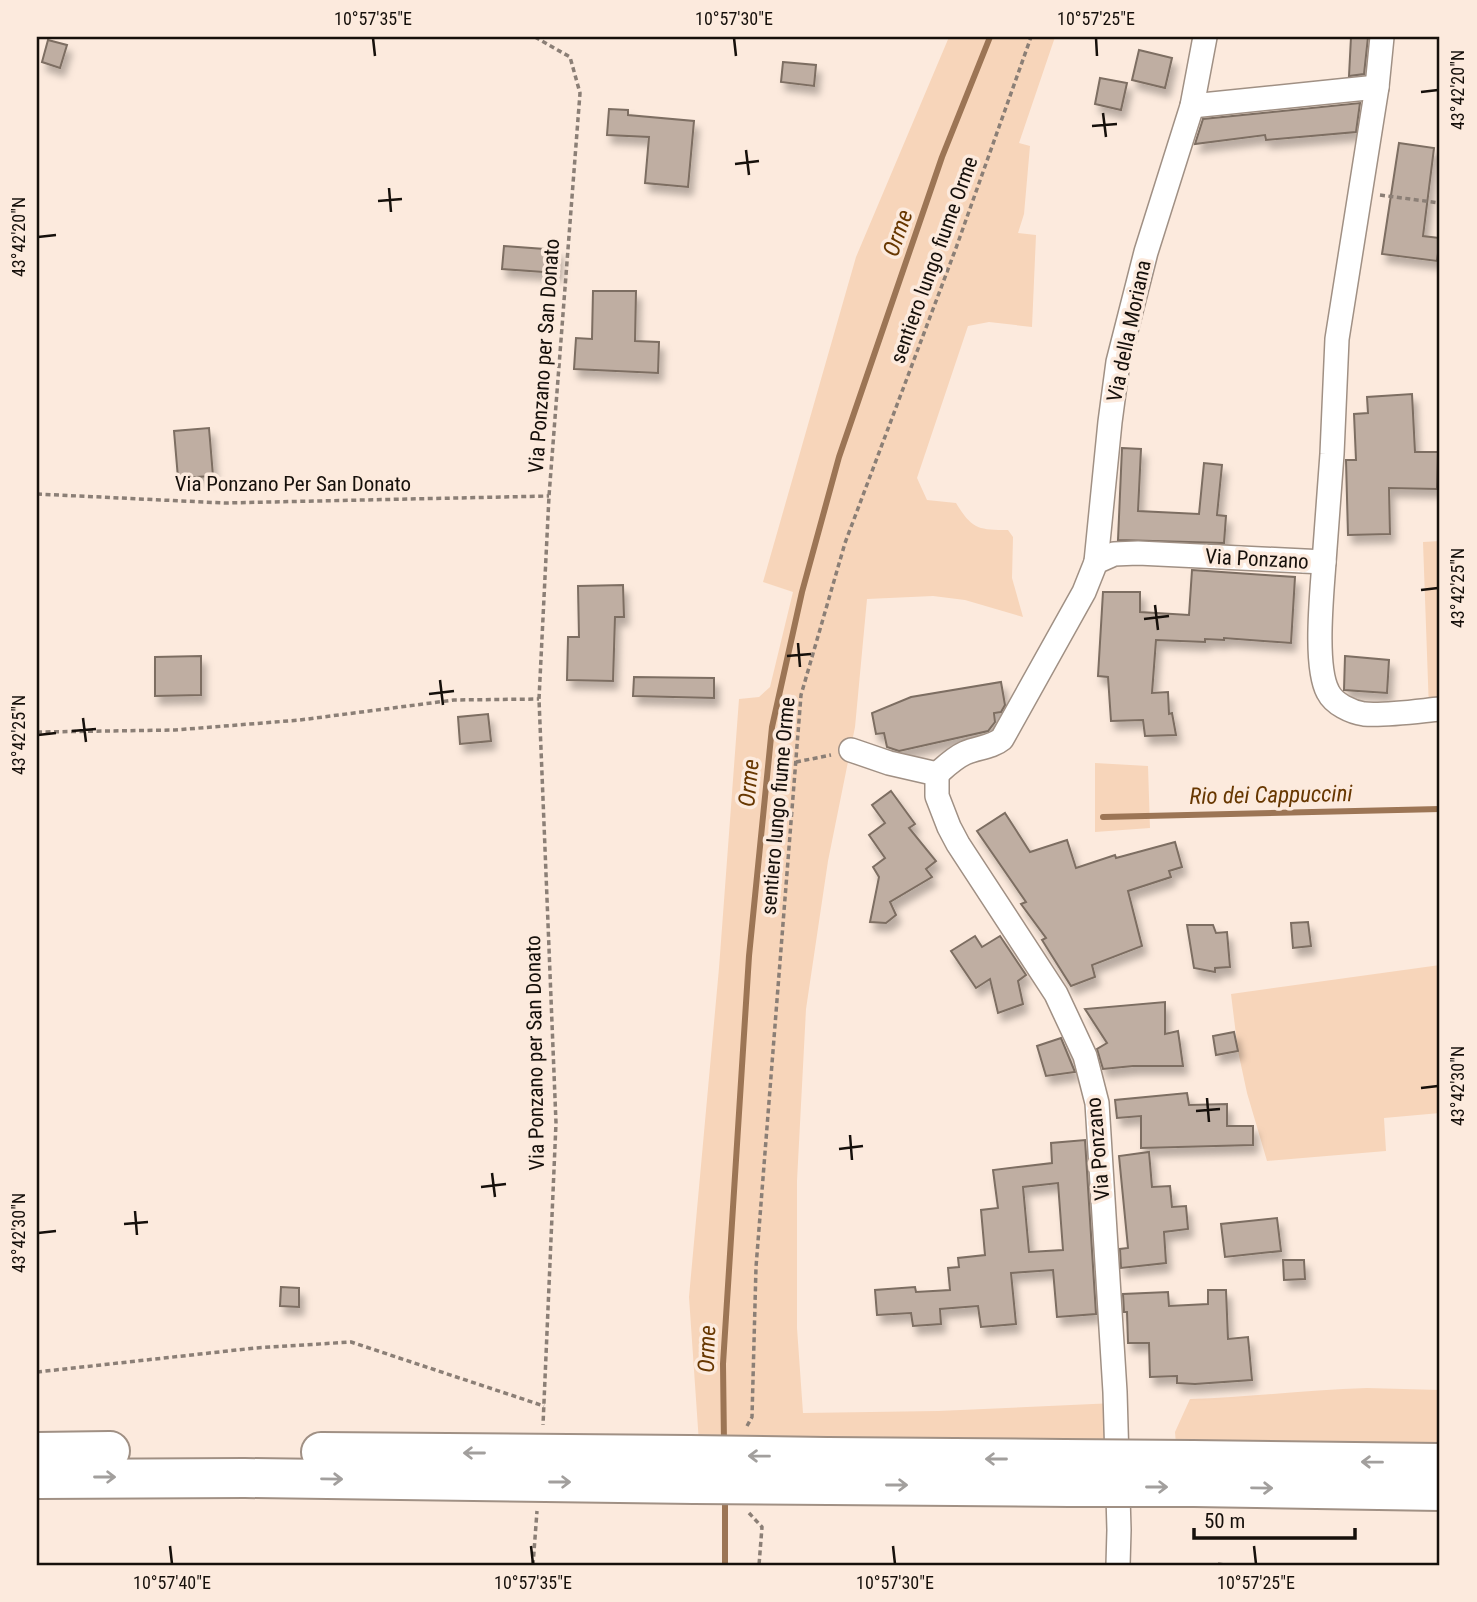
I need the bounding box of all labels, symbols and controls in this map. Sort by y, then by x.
text: 10°57'35"E [334,8,412,29]
text: 10°57'30"E [695,8,773,29]
text: 10°57'25"E [1057,8,1135,29]
text: 43°42'20"N [1447,50,1468,130]
street label: sentiero lungo fiume Orme [885,153,983,367]
text: 43°42'20"N [8,197,29,277]
water label: Orme [878,206,918,260]
street label: Via Ponzano per San Donato [524,238,564,474]
street label: Via della Moriana [1102,258,1156,404]
street label: Via Ponzano Per San Donato [175,472,411,496]
street label: Via Ponzano [1205,544,1309,574]
text: 43°42'25"N [1447,548,1468,628]
text: 43°42'25"N [8,695,29,775]
street label: sentiero lungo fiume Orme [757,696,799,916]
water label: Orme [733,758,765,808]
water label: Rio dei Cappuccini [1189,780,1354,810]
street label: Via Ponzano per San Donato [521,935,549,1171]
text: 43°42'30"N [1447,1046,1468,1126]
street label: Via Ponzano [1082,1096,1114,1202]
text: 43°42'30"N [8,1193,29,1273]
water label: Orme [693,1325,721,1373]
one-way arrow [463,1446,486,1460]
one-way arrow [748,1450,771,1463]
one-way arrow [984,1452,1007,1466]
one-way arrow [1361,1455,1384,1469]
one-way arrow [93,1471,116,1484]
one-way arrow [321,1472,344,1486]
one-way arrow [548,1475,571,1489]
one-way arrow [885,1478,908,1492]
one-way arrow [1145,1480,1168,1494]
one-way arrow [1250,1481,1273,1495]
scale bar [1194,1497,1354,1541]
text: 50 m [1204,1509,1245,1533]
text: 10°57'40"E [133,1572,211,1593]
text: 10°57'35"E [494,1572,572,1593]
text: 10°57'30"E [856,1572,934,1593]
text: 10°57'25"E [1217,1572,1295,1593]

